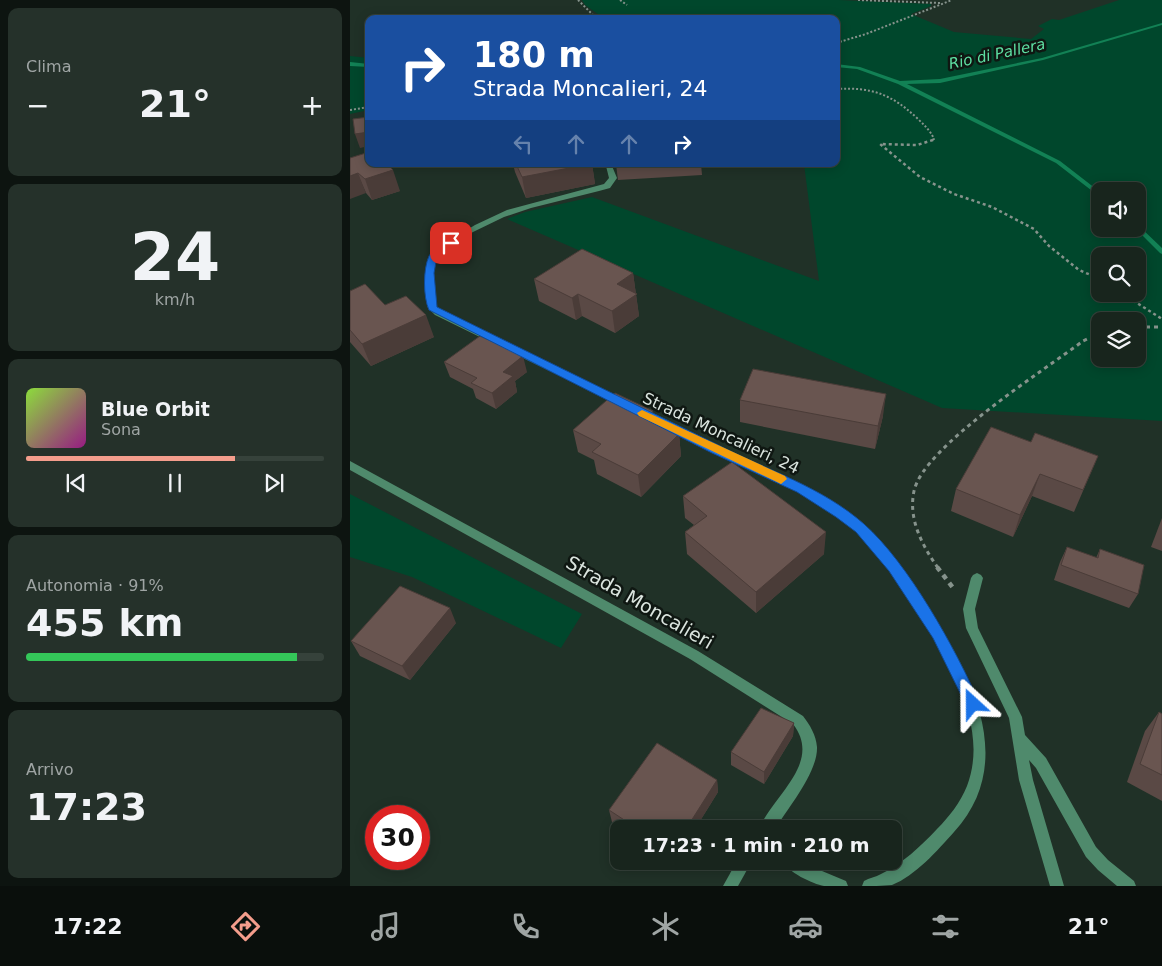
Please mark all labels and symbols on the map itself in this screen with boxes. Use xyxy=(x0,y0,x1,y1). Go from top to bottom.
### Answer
water label: Rio di Pallera xyxy=(947,35,1047,73)
pin xyxy=(430,222,472,264)
street label: Strada Moncalieri, 24 xyxy=(640,388,802,478)
street label: Strada Moncalieri xyxy=(563,551,717,653)
position arrow xyxy=(946,677,998,729)
speed limit sign: 30 xyxy=(365,805,430,870)

